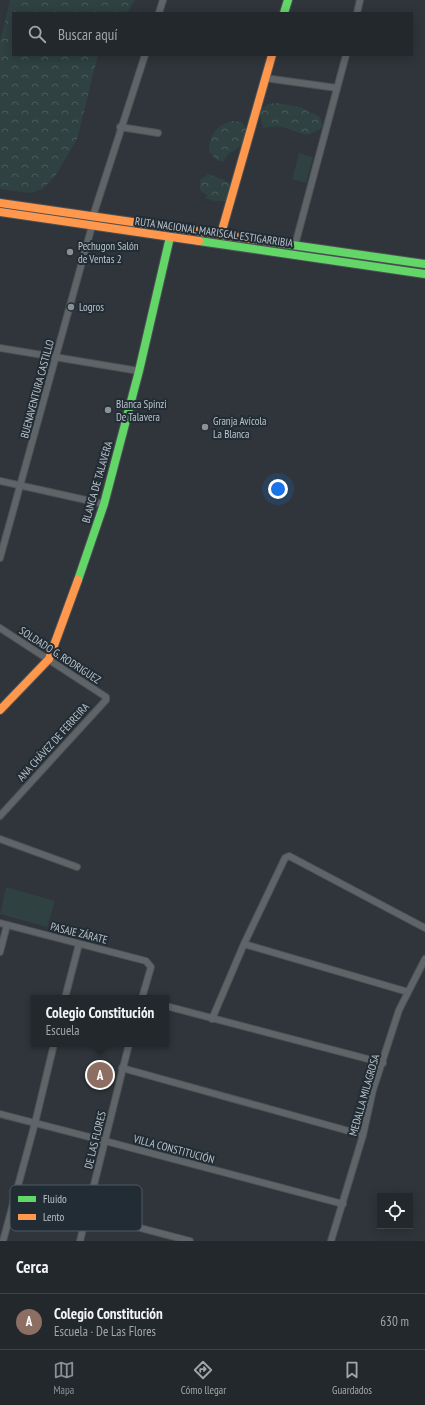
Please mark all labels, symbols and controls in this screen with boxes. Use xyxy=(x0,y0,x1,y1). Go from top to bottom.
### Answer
search box xyxy=(12,12,413,56)
icon: search xyxy=(26,23,48,45)
text: Buscar aquí xyxy=(58,25,118,44)
street label: RUTA NACIONAL MARISCAL ESTIGARRIBIA xyxy=(134,214,295,250)
place label: Pechugon Salón de Ventas 2 xyxy=(78,239,139,266)
marker: Pechugon Salón de Ventas 2 xyxy=(65,247,75,257)
place label: Logros xyxy=(79,300,104,314)
marker: Logros xyxy=(66,302,76,312)
street label: BUENAVENTURA CASTILLO xyxy=(17,338,57,440)
place label: Blanca Spinzi De Talavera xyxy=(116,397,167,424)
marker: Blanca Spinzi De Talavera xyxy=(103,405,113,415)
place label: Granja Avícola La Blanca xyxy=(213,414,266,441)
marker: Granja Avícola La Blanca xyxy=(200,422,210,432)
street label: BLANCA DE TALAVERA xyxy=(79,439,116,524)
your location xyxy=(268,479,288,499)
street label: SOLDADO G. RODRIGUEZ xyxy=(17,623,104,687)
street label: ANA CHÁVEZ DE FERREIRA xyxy=(14,699,92,784)
street label: PASAJE ZÁRATE xyxy=(49,919,109,947)
popup xyxy=(31,995,169,1047)
text: Colegio Constitución xyxy=(46,1003,154,1022)
text: Escuela xyxy=(46,1022,80,1039)
street label: MEDALLA MILAGROSA xyxy=(346,1052,383,1137)
pin: A xyxy=(87,1060,113,1090)
street label: DE LAS FLORES xyxy=(81,1109,109,1170)
street label: VILLA CONSTITUCIÓN xyxy=(131,1131,216,1167)
legend xyxy=(10,1185,142,1231)
text: Fluido xyxy=(43,1192,67,1206)
map controls xyxy=(377,1193,413,1229)
button: locate xyxy=(377,1193,413,1229)
text: Lento xyxy=(43,1210,64,1224)
text: Cerca xyxy=(16,1256,49,1278)
text: Colegio Constitución xyxy=(54,1304,163,1323)
text: A xyxy=(26,1313,32,1330)
text: 630 m xyxy=(380,1313,409,1330)
text: Escuela · De Las Flores xyxy=(54,1323,156,1340)
tab: Mapa xyxy=(53,1359,75,1397)
tab: Cómo llegar xyxy=(181,1359,226,1397)
tab: Guardados xyxy=(332,1359,372,1397)

